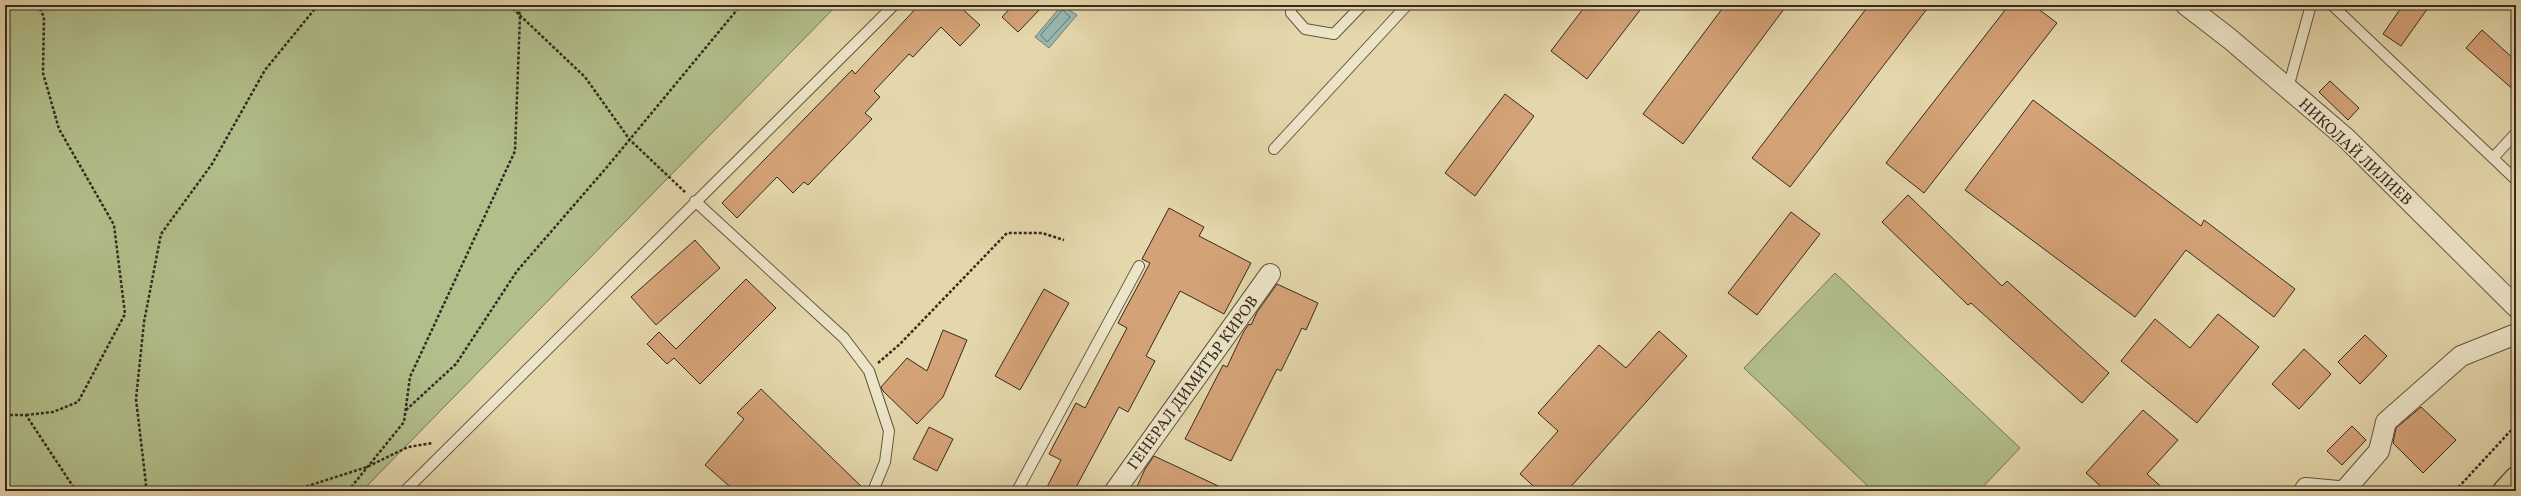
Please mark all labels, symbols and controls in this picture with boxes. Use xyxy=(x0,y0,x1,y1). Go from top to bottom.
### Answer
street label: НИКОЛАЙ ЛИЛИЕВ xyxy=(2293,94,2416,211)
street label: ГЕНЕРАЛ ДИМИТЪР КИРОВ xyxy=(1123,292,1264,475)

